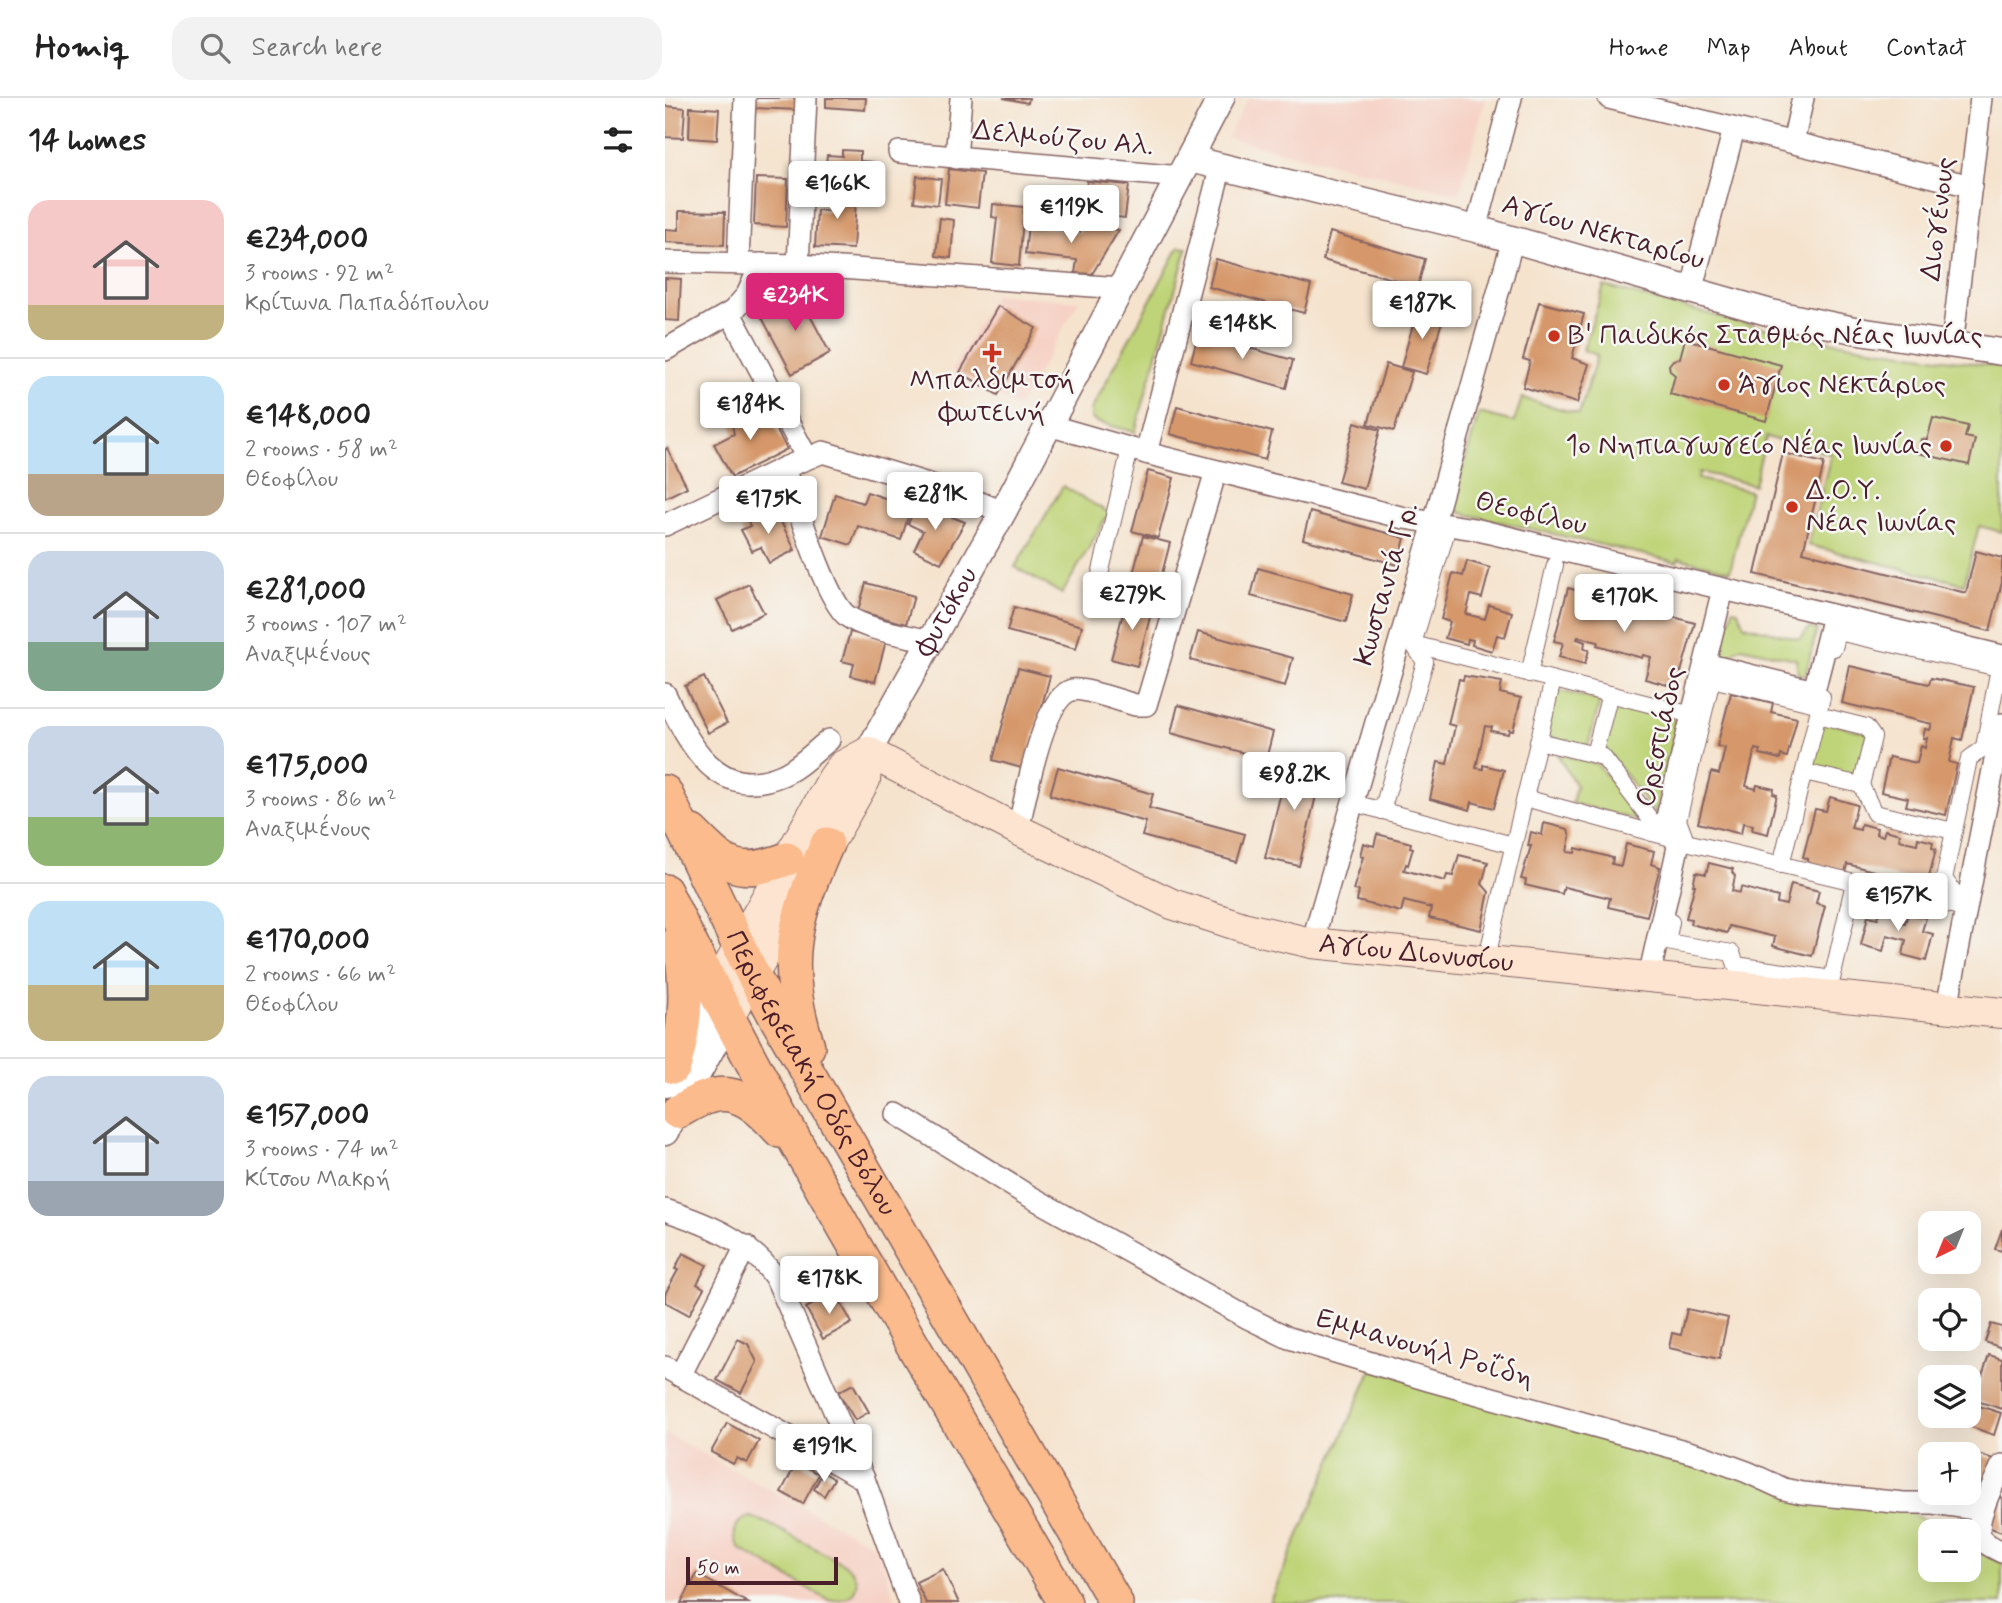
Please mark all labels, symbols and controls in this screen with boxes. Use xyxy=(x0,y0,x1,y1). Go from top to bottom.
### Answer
search box xyxy=(172,17,662,80)
text: Homiq xyxy=(35,26,130,70)
icon: search xyxy=(196,29,234,67)
text: Search here xyxy=(252,31,382,65)
text: Home xyxy=(1609,33,1669,64)
text: Map xyxy=(1707,33,1751,64)
text: About xyxy=(1789,33,1848,64)
text: Contact xyxy=(1886,33,1967,64)
street label: Δελμούζου Αλ. xyxy=(971,113,1155,165)
text: 14 homes xyxy=(28,121,146,160)
icon: filters xyxy=(599,121,637,159)
street label: Διογένους xyxy=(1913,155,1965,283)
pin: €166K xyxy=(788,162,886,221)
text: €166K xyxy=(804,169,870,199)
pin: €119K xyxy=(1022,186,1120,245)
street label: Αγίου Νεκταρίου xyxy=(1497,186,1709,280)
text: €119K xyxy=(1039,193,1103,223)
text: €234,000 xyxy=(245,220,368,259)
icon: home xyxy=(84,228,168,312)
text: 3 rooms · 92 m² xyxy=(245,259,394,289)
pin: €234K xyxy=(746,274,844,333)
text: €234K xyxy=(762,281,828,311)
pin: €187K xyxy=(1373,282,1471,341)
text: Κρίτωνα Παπαδόπουλου xyxy=(245,289,489,319)
text: €187K xyxy=(1388,289,1456,319)
pin: €148K xyxy=(1193,302,1291,361)
text: €148K xyxy=(1208,309,1276,339)
place label: Β' Παιδικός Σταθμός Νέας Ιωνίας xyxy=(1568,318,1983,355)
marker: Β' Παιδικός Σταθμός Νέας Ιωνίας xyxy=(1546,328,1562,344)
marker: Μπαλδιμτσή Φωτεινή xyxy=(984,345,1000,361)
place label: Μπαλδιμτσή Φωτεινή xyxy=(909,363,1075,432)
place label: Άγιος Νεκτάριος xyxy=(1738,367,1946,404)
marker: Άγιος Νεκτάριος xyxy=(1716,377,1732,393)
pin: €184K xyxy=(701,382,799,442)
text: €184K xyxy=(716,390,784,420)
text: €148,000 xyxy=(245,396,371,435)
icon: home xyxy=(84,404,168,488)
place label: 1ο Νηπιαγωγείο Νέας Ιωνίας xyxy=(1566,428,1932,465)
text: 2 rooms · 58 m² xyxy=(245,435,398,465)
marker: 1ο Νηπιαγωγείο Νέας Ιωνίας xyxy=(1938,438,1954,454)
text: Θεοφίλου xyxy=(245,465,338,495)
pin: €281K xyxy=(886,472,984,532)
place label: Δ.Ο.Υ. Νέας Ιωνίας xyxy=(1806,473,1956,542)
pin: €175K xyxy=(719,476,817,536)
text: €281K xyxy=(903,480,967,510)
street label: Θεοφίλου xyxy=(1472,483,1590,545)
text: €175K xyxy=(735,484,801,514)
street label: Κωσταντά Γρ. xyxy=(1346,498,1428,670)
marker: Δ.Ο.Υ. Νέας Ιωνίας xyxy=(1784,499,1800,515)
street label: Φυτόκου xyxy=(907,560,987,664)
text: €281,000 xyxy=(245,571,366,610)
pin: €279K xyxy=(1083,573,1181,632)
pin: €170K xyxy=(1575,574,1673,634)
icon: home xyxy=(84,579,168,663)
text: €279K xyxy=(1099,580,1165,610)
text: €170K xyxy=(1591,582,1658,612)
text: 3 rooms · 107 m² xyxy=(245,610,407,640)
text: Αναξιμένους xyxy=(245,640,371,670)
street label: Ορεστιάδος xyxy=(1628,663,1694,811)
text: €175,000 xyxy=(245,746,368,785)
pin: €98.2K xyxy=(1237,752,1351,812)
icon: home xyxy=(84,754,168,838)
text: €98.2K xyxy=(1258,760,1330,790)
text: 3 rooms · 86 m² xyxy=(245,785,396,815)
text: Αναξιμένους xyxy=(245,815,371,845)
pin: €157K xyxy=(1849,874,1947,933)
text: €157K xyxy=(1865,881,1931,911)
text: €170,000 xyxy=(245,921,370,960)
street label: Περιφερειακή Οδός Βόλου xyxy=(716,925,906,1223)
street label: Αγίου Διονυσίου xyxy=(1317,925,1515,982)
icon: home xyxy=(84,929,168,1013)
text: 2 rooms · 66 m² xyxy=(245,960,396,990)
text: Θεοφίλου xyxy=(245,990,338,1020)
text: €157,000 xyxy=(245,1096,369,1135)
icon: home xyxy=(84,1104,168,1188)
text: 3 rooms · 74 m² xyxy=(245,1135,399,1165)
text: Κίτσου Μακρή xyxy=(245,1165,390,1195)
north arrow xyxy=(1918,1211,1981,1274)
map controls xyxy=(1918,1211,1981,1582)
pin: €178K xyxy=(780,1256,878,1316)
text: €178K xyxy=(796,1264,862,1294)
button: locate xyxy=(1918,1288,1981,1351)
street label: Εμμανουήλ Ροΐδη xyxy=(1312,1300,1538,1398)
button: layers xyxy=(1918,1365,1981,1428)
pin: €191K xyxy=(775,1424,873,1484)
text: €191K xyxy=(792,1432,856,1462)
button: + xyxy=(1918,1442,1981,1505)
button: − xyxy=(1918,1519,1981,1582)
scale bar xyxy=(686,1554,838,1586)
text: 50 m xyxy=(697,1556,740,1581)

